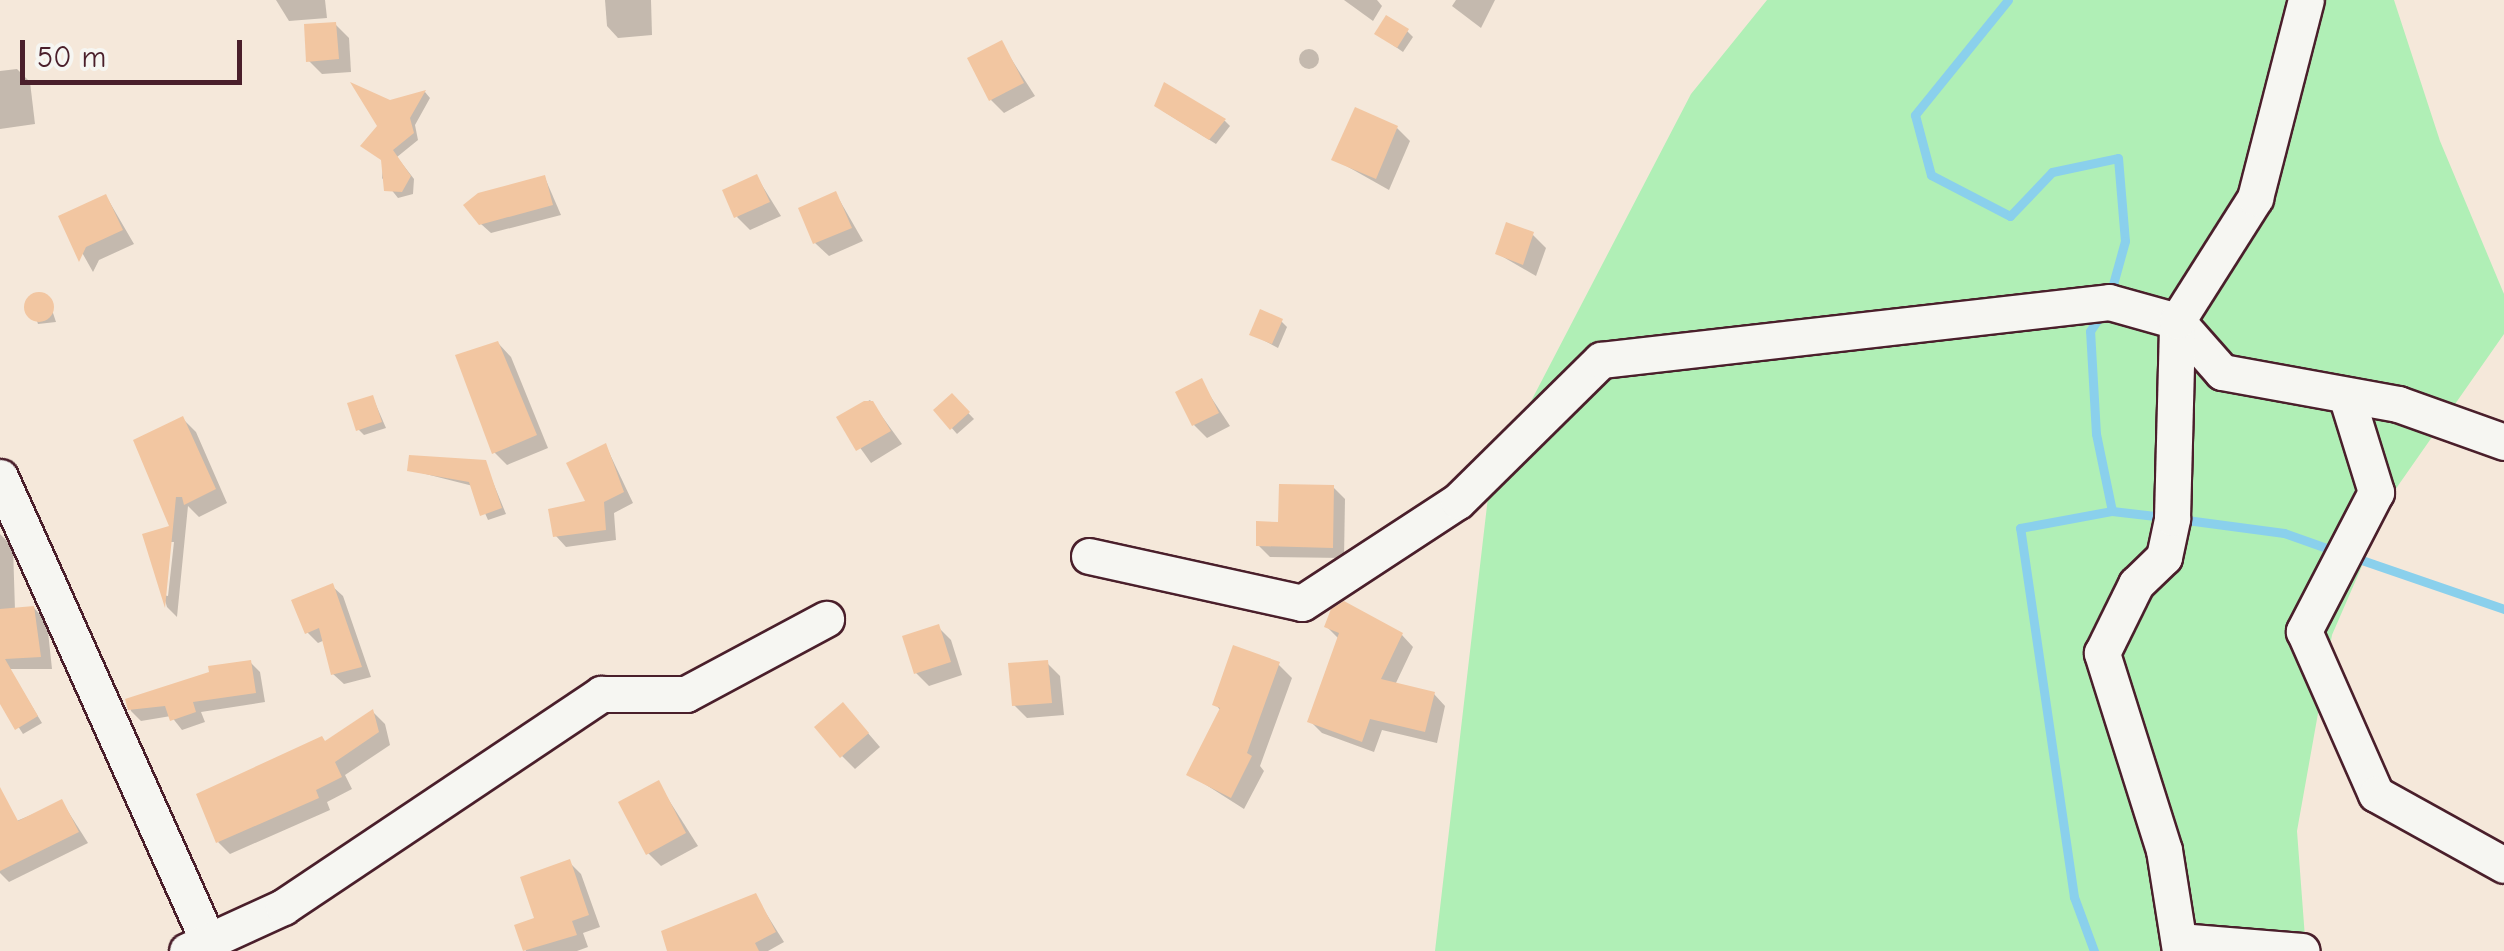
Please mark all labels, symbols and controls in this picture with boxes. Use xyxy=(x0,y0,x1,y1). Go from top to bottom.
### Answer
scale bar xyxy=(25,20,248,82)
text: 50 m xyxy=(37,40,106,75)

